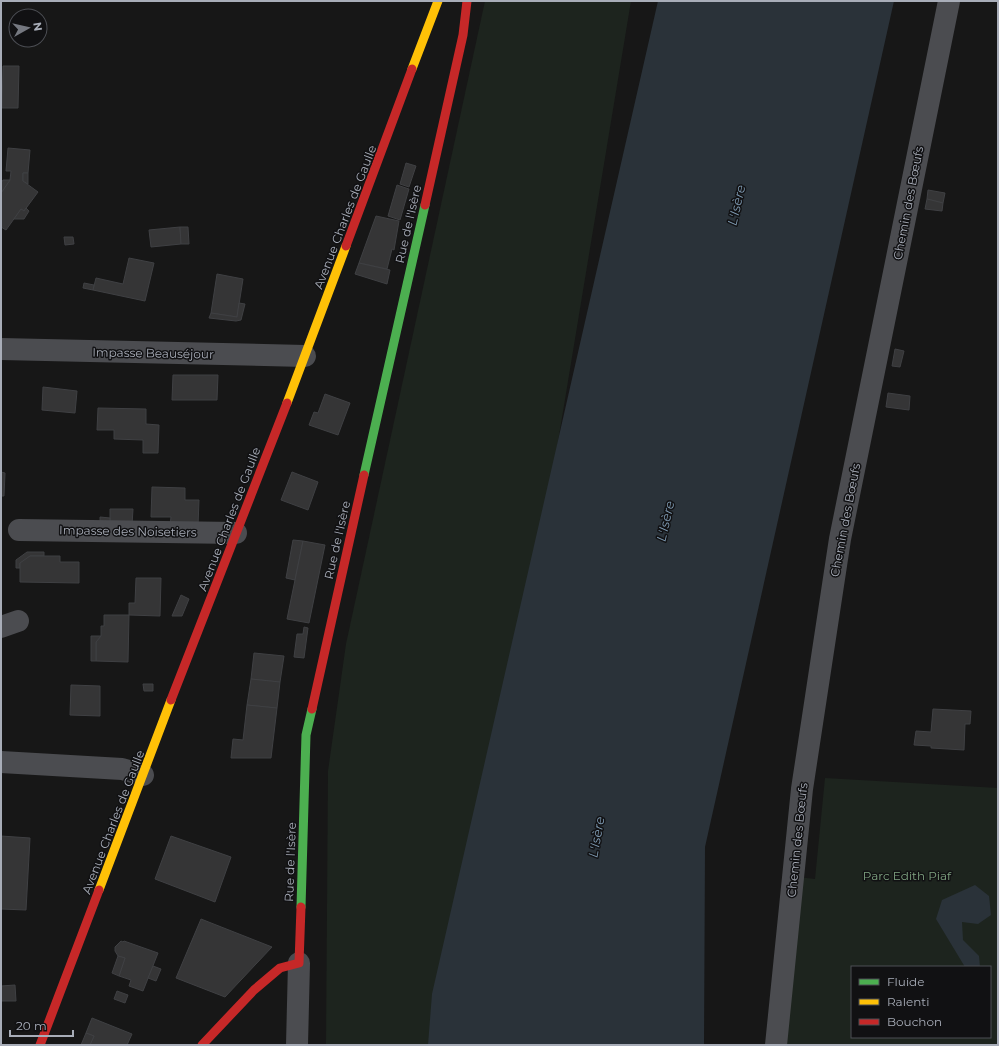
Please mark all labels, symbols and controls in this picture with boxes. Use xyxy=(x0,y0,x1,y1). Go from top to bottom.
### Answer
north arrow xyxy=(8,8,48,48)
text: N xyxy=(30,21,45,32)
street label: Avenue Charles de Gaulle xyxy=(311,143,379,291)
street label: Chemin des Bœufs xyxy=(890,145,926,261)
street label: Rue de l'Isère xyxy=(392,183,424,265)
water label: L'Isère xyxy=(724,183,748,227)
street label: Impasse Beauséjour xyxy=(92,344,214,362)
street label: Avenue Charles de Gaulle xyxy=(195,445,263,593)
street label: Chemin des Bœufs xyxy=(827,462,863,578)
street label: Rue de l'Isère xyxy=(321,499,353,581)
water label: L'Isère xyxy=(653,499,677,543)
street label: Impasse des Noisetiers xyxy=(59,522,197,540)
street label: Avenue Charles de Gaulle xyxy=(79,748,147,896)
street label: Chemin des Bœufs xyxy=(784,782,811,898)
water label: L'Isère xyxy=(585,815,607,859)
street label: Rue de l'Isère xyxy=(281,822,299,902)
park label: Parc Edith Piaf xyxy=(863,868,952,883)
legend xyxy=(851,966,991,1038)
text: Fluide xyxy=(887,974,925,989)
text: Ralenti xyxy=(887,994,929,1009)
scale bar xyxy=(10,1012,73,1038)
text: Bouchon xyxy=(887,1014,942,1029)
text: 20 m xyxy=(16,1018,47,1033)

